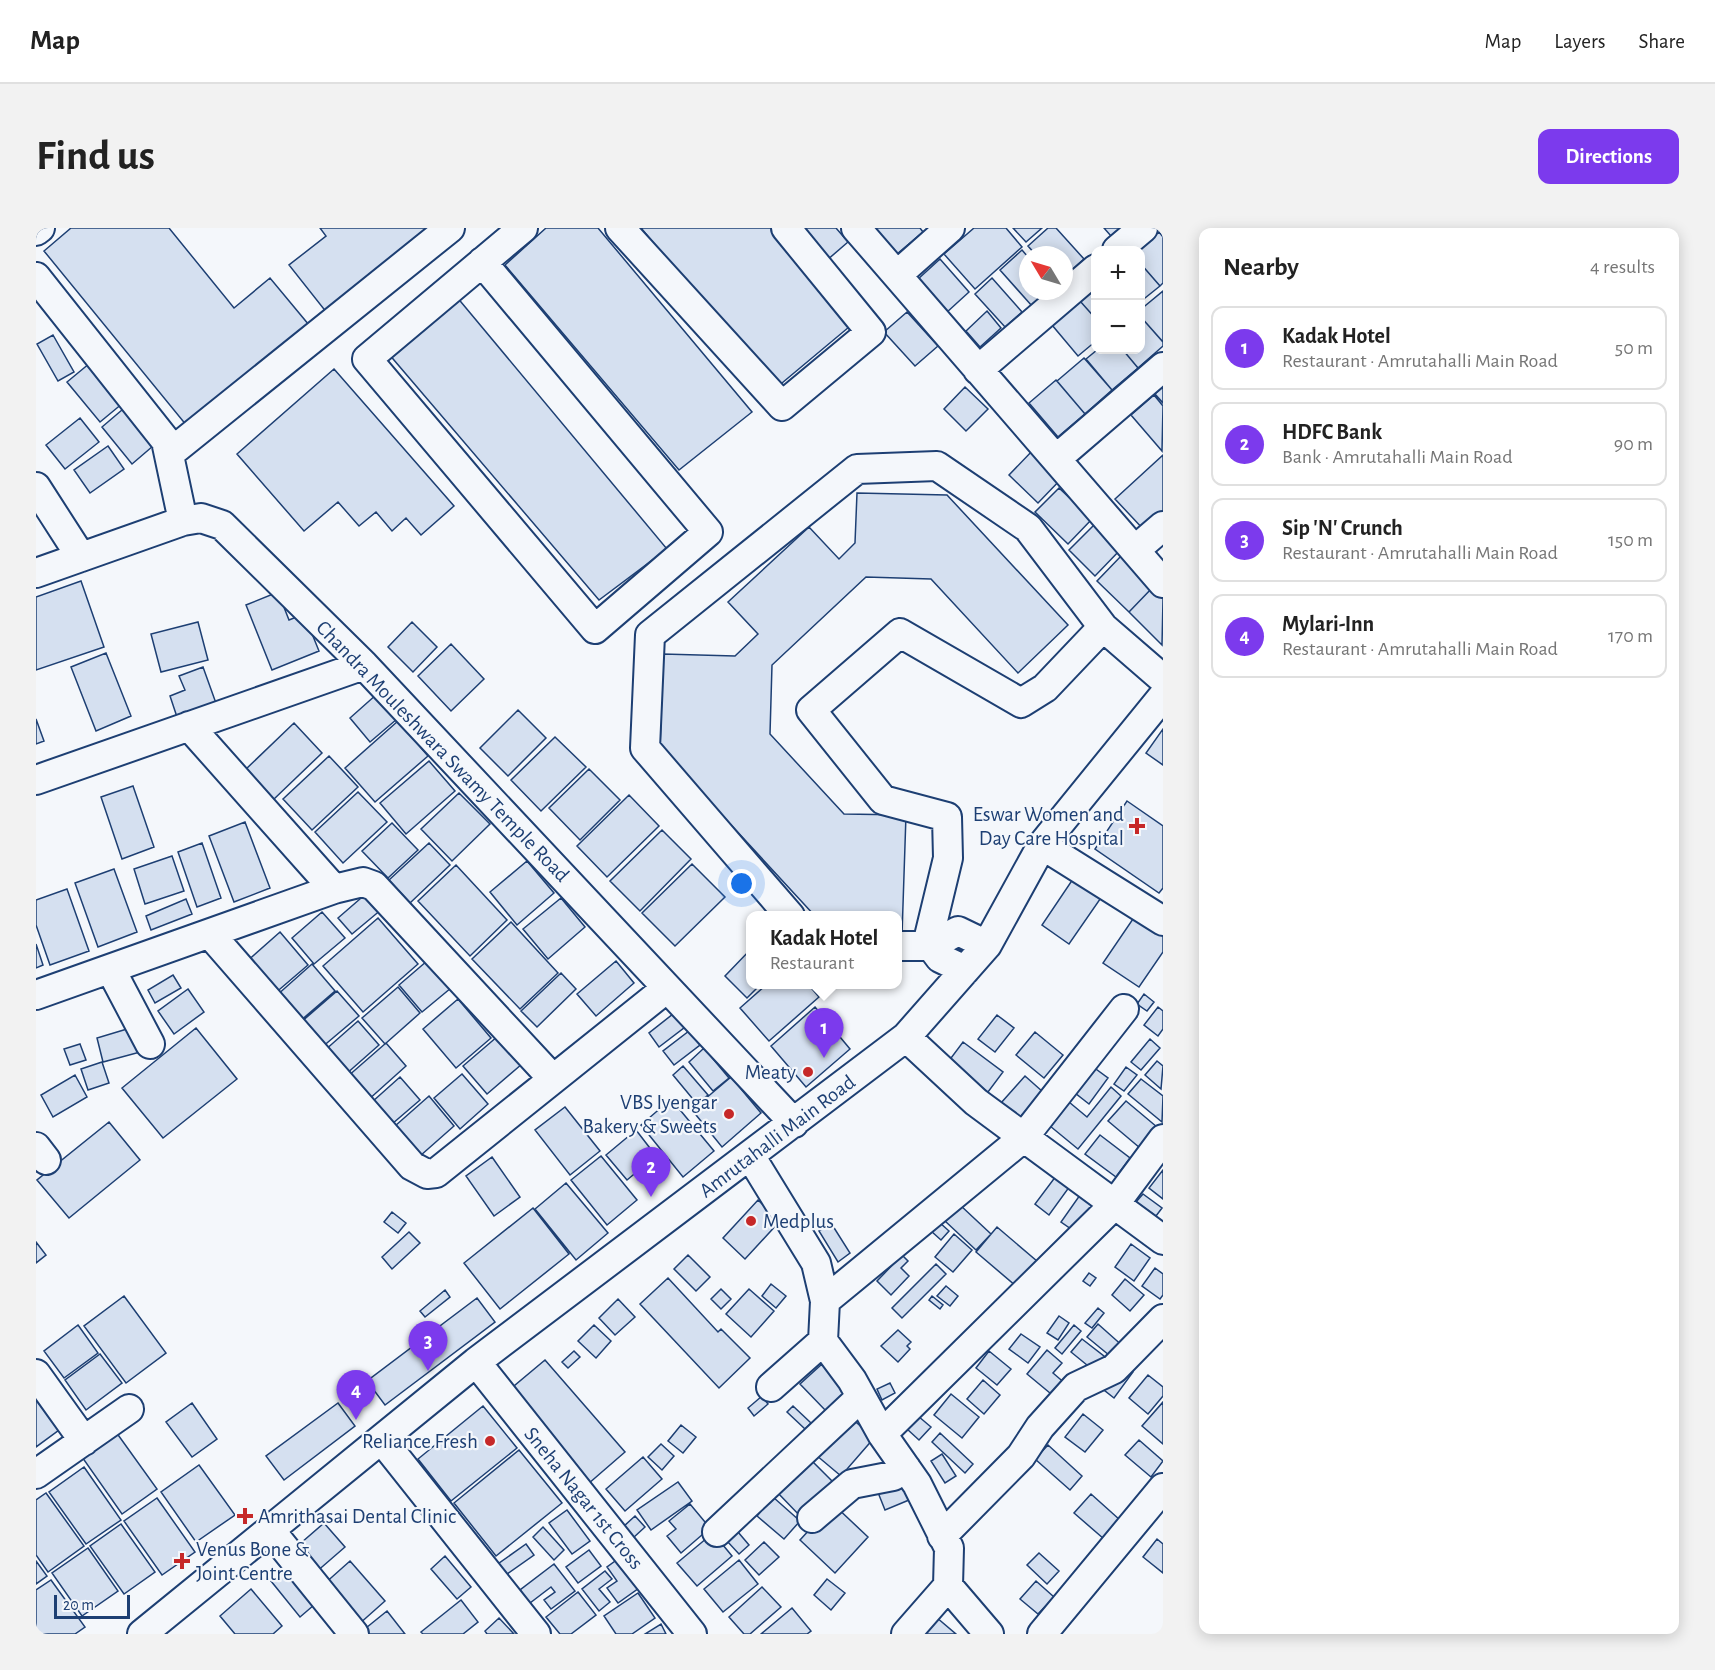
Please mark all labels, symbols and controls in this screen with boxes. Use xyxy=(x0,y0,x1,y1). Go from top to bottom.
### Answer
text: Map xyxy=(30,27,80,55)
text: Map xyxy=(1485,31,1521,52)
text: Layers xyxy=(1554,31,1605,52)
text: Share xyxy=(1638,31,1685,52)
button: Directions xyxy=(1538,129,1679,184)
text: Find us xyxy=(36,135,155,177)
north arrow xyxy=(1019,246,1073,300)
map controls xyxy=(1091,246,1145,354)
button: + xyxy=(1091,246,1145,300)
text: Nearby xyxy=(1223,254,1299,280)
text: 4 results xyxy=(1590,257,1655,277)
button: − xyxy=(1091,300,1145,354)
text: Kadak Hotel xyxy=(1282,325,1391,347)
text: 1 xyxy=(1241,338,1248,358)
text: 50 m xyxy=(1615,338,1653,358)
text: Restaurant · Amrutahalli Main Road xyxy=(1282,351,1558,371)
text: HDFC Bank xyxy=(1282,421,1382,443)
text: 2 xyxy=(1240,434,1249,454)
text: 90 m xyxy=(1614,434,1653,454)
text: Bank · Amrutahalli Main Road xyxy=(1282,447,1513,467)
text: Sip 'N' Crunch xyxy=(1282,517,1403,539)
text: 3 xyxy=(1240,530,1249,550)
text: 150 m xyxy=(1608,530,1653,550)
text: Restaurant · Amrutahalli Main Road xyxy=(1282,543,1558,563)
text: Mylari-Inn xyxy=(1282,613,1374,635)
street label: Chandra Mouleshwara Swamy Temple Road xyxy=(312,617,573,886)
text: 4 xyxy=(1239,626,1250,646)
text: 170 m xyxy=(1608,626,1653,646)
text: Restaurant · Amrutahalli Main Road xyxy=(1282,639,1558,659)
place label: Eswar Women and Day Care Hospital xyxy=(973,804,1124,849)
marker: Eswar Women and Day Care Hospital xyxy=(1128,817,1146,835)
your location xyxy=(727,869,756,898)
popup xyxy=(746,911,902,989)
text: Kadak Hotel xyxy=(770,927,878,949)
text: Restaurant xyxy=(770,953,854,973)
pin: 1 xyxy=(804,1008,844,1058)
place label: Meaty xyxy=(745,1062,796,1083)
marker: Meaty xyxy=(801,1065,815,1079)
street label: Amrutahalli Main Road xyxy=(695,1071,859,1202)
place label: VBS Iyengar Bakery & Sweets xyxy=(582,1092,717,1137)
marker: VBS Iyengar Bakery & Sweets xyxy=(722,1107,736,1121)
pin: 2 xyxy=(632,1148,670,1197)
place label: Medplus xyxy=(763,1211,834,1232)
marker: Medplus xyxy=(744,1214,758,1228)
pin: 3 xyxy=(408,1322,448,1371)
pin: 4 xyxy=(336,1370,376,1420)
street label: Sneha Nagar 1st Cross xyxy=(520,1423,647,1573)
place label: Reliance Fresh xyxy=(362,1431,478,1452)
marker: Reliance Fresh xyxy=(483,1434,497,1448)
place label: Amrithasai Dental Clinic xyxy=(258,1506,456,1527)
marker: Amrithasai Dental Clinic xyxy=(236,1507,254,1525)
place label: Venus Bone & Joint Centre xyxy=(196,1539,310,1584)
marker: Venus Bone & Joint Centre xyxy=(173,1552,191,1570)
scale bar xyxy=(54,1592,130,1620)
text: 20 m xyxy=(63,1597,94,1613)

